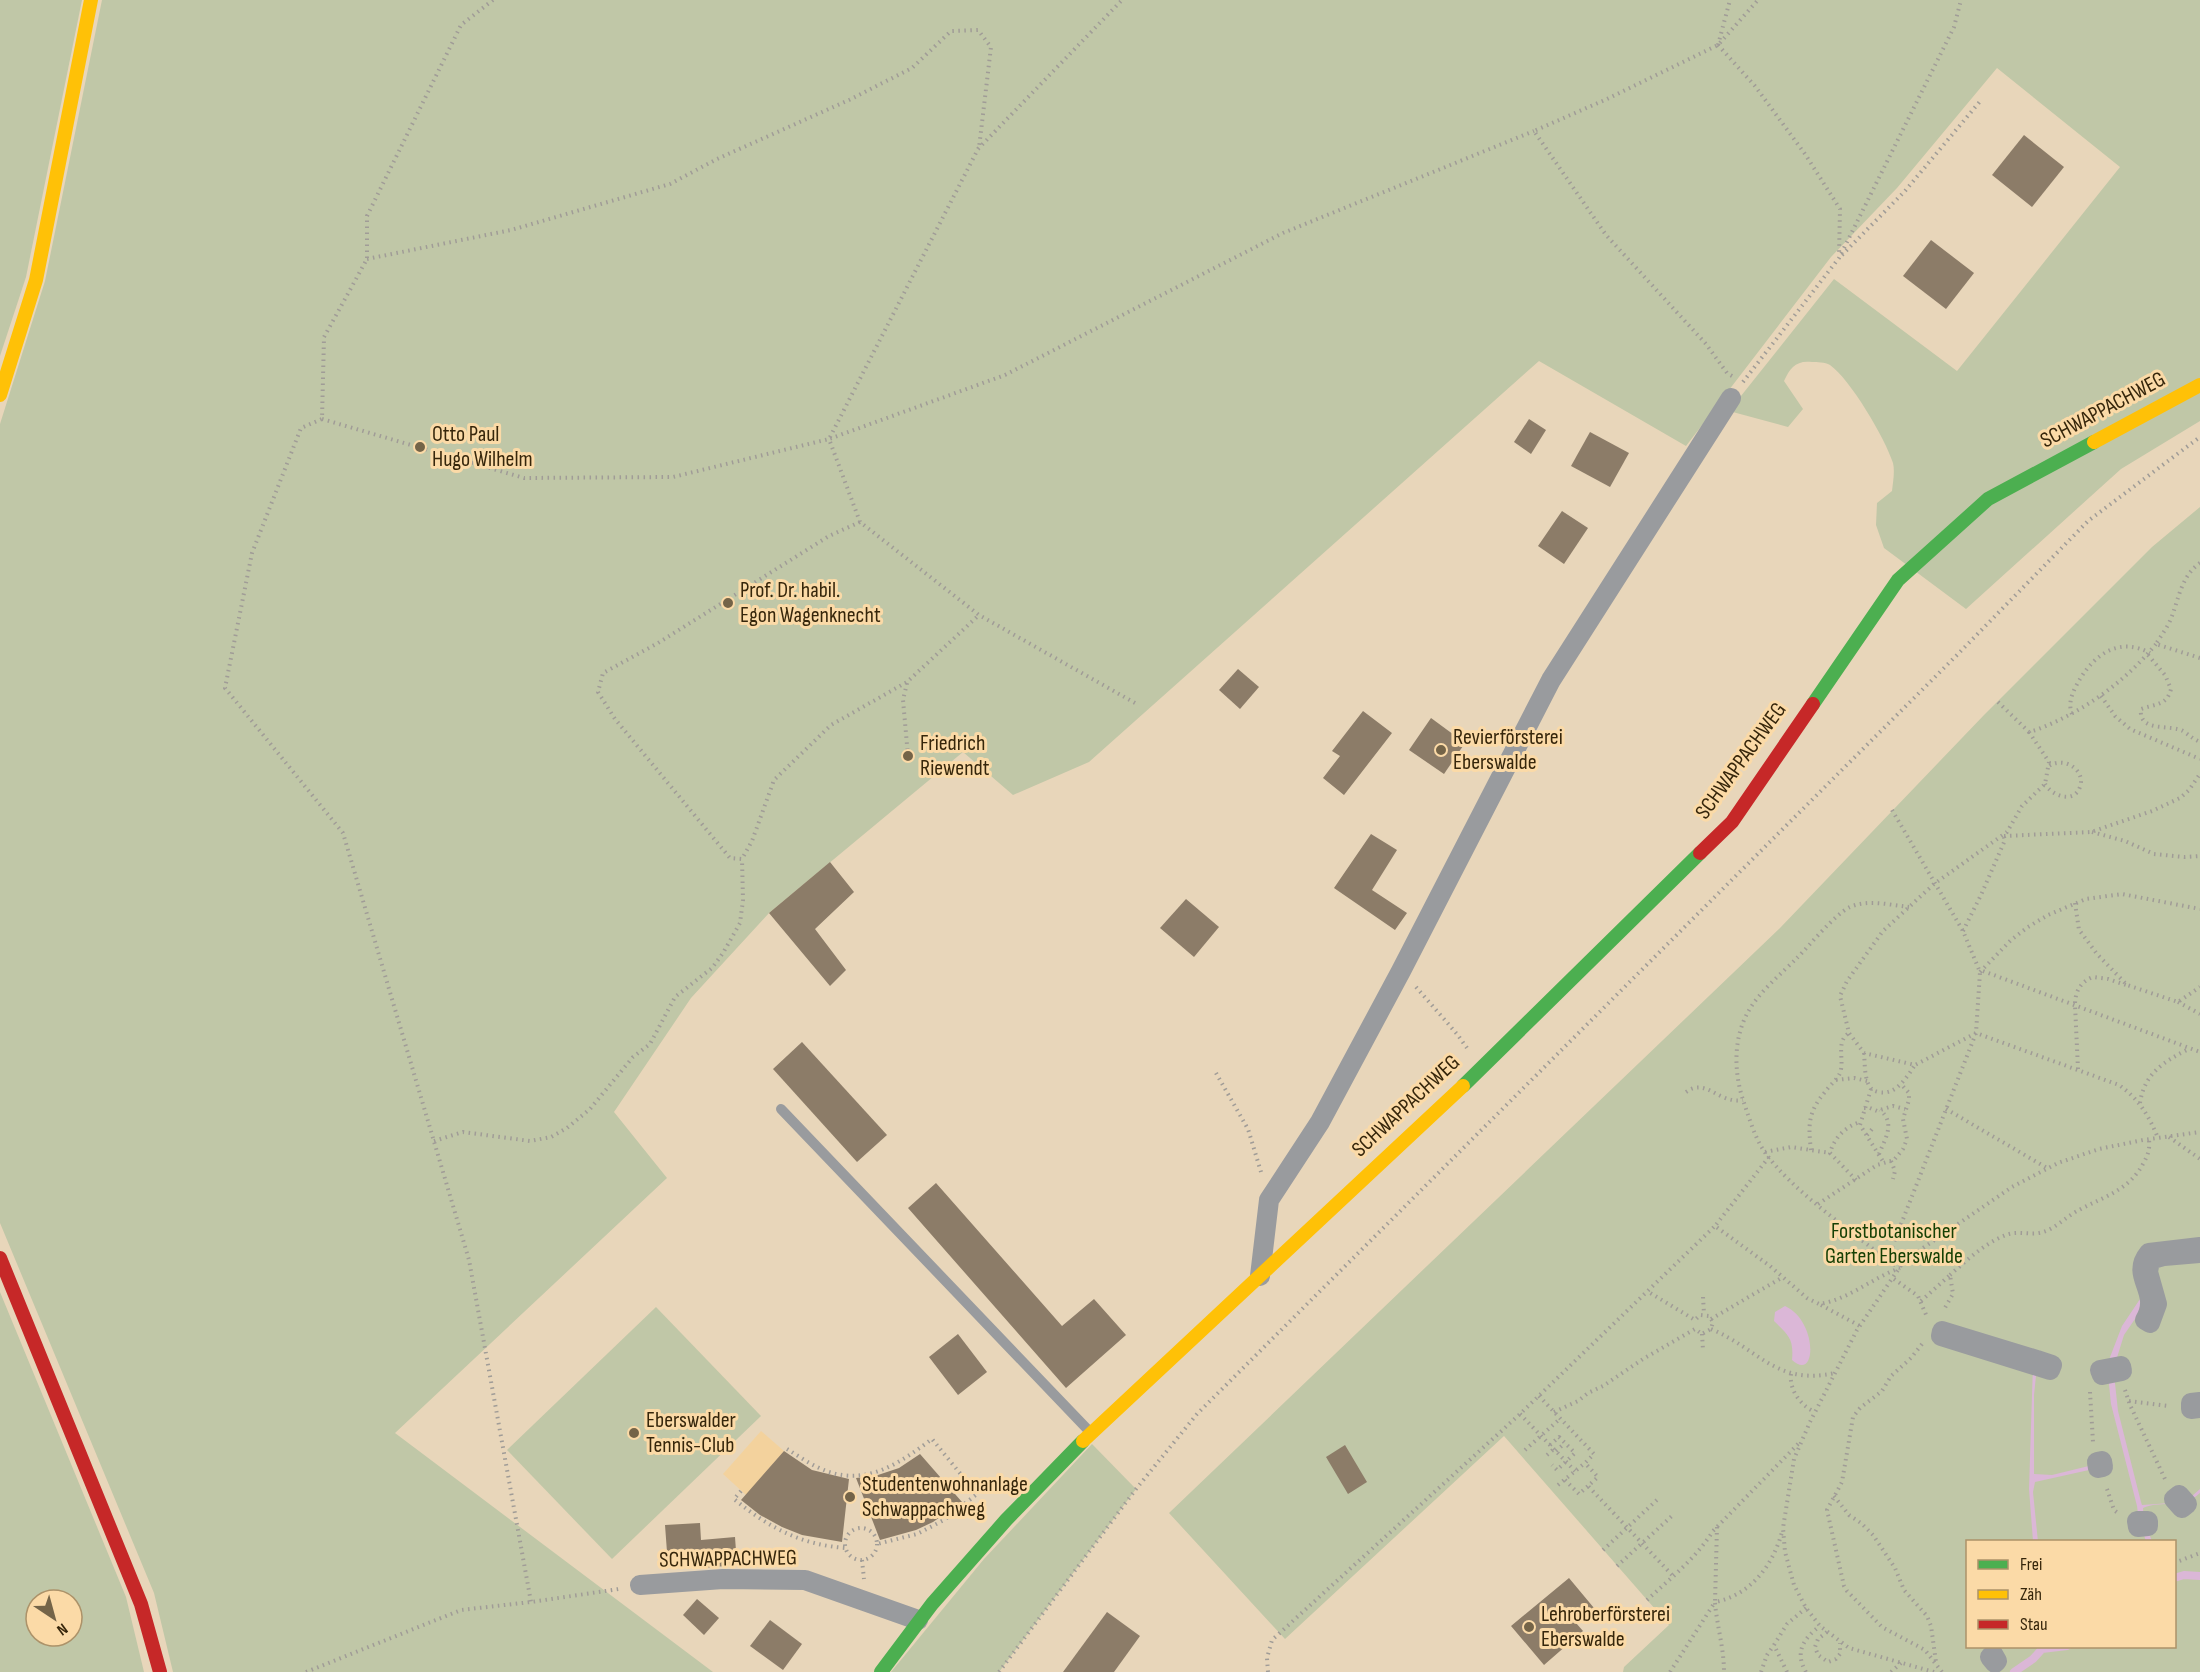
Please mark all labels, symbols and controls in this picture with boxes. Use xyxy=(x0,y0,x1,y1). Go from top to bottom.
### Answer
street label: SCHWAPPACHWEG xyxy=(2036,366,2170,454)
place label: Otto Paul Hugo Wilhelm xyxy=(432,421,533,473)
marker: Otto Paul Hugo Wilhelm xyxy=(413,440,427,454)
place label: Prof. Dr. habil. Egon Wagenknecht xyxy=(740,577,881,629)
marker: Prof. Dr. habil. Egon Wagenknecht xyxy=(721,596,735,610)
street label: SCHWAPPACHWEG xyxy=(1690,697,1792,825)
place label: Revierförsterei Eberswalde xyxy=(1453,724,1563,776)
place label: Friedrich Riewendt xyxy=(920,730,990,782)
marker: Revierförsterei Eberswalde xyxy=(1434,743,1448,757)
marker: Friedrich Riewendt xyxy=(901,749,915,763)
street label: SCHWAPPACHWEG xyxy=(1346,1049,1466,1163)
park label: Forstbotanischer Garten Eberswalde xyxy=(1825,1218,1963,1270)
place label: Eberswalder Tennis-Club xyxy=(646,1407,736,1459)
marker: Eberswalder Tennis-Club xyxy=(627,1426,641,1440)
place label: Studentenwohnanlage Schwappachweg xyxy=(862,1471,1028,1523)
marker: Studentenwohnanlage Schwappachweg xyxy=(843,1490,857,1504)
legend xyxy=(1966,1540,2176,1648)
street label: SCHWAPPACHWEG xyxy=(659,1544,797,1574)
text: Frei xyxy=(2020,1554,2042,1575)
text: Zäh xyxy=(2020,1584,2042,1605)
north arrow xyxy=(24,1588,84,1648)
place label: Lehroberförsterei Eberswalde xyxy=(1541,1601,1670,1653)
text: Stau xyxy=(2020,1614,2048,1635)
text: N xyxy=(53,1619,71,1639)
marker: Lehroberförsterei Eberswalde xyxy=(1522,1620,1536,1634)

